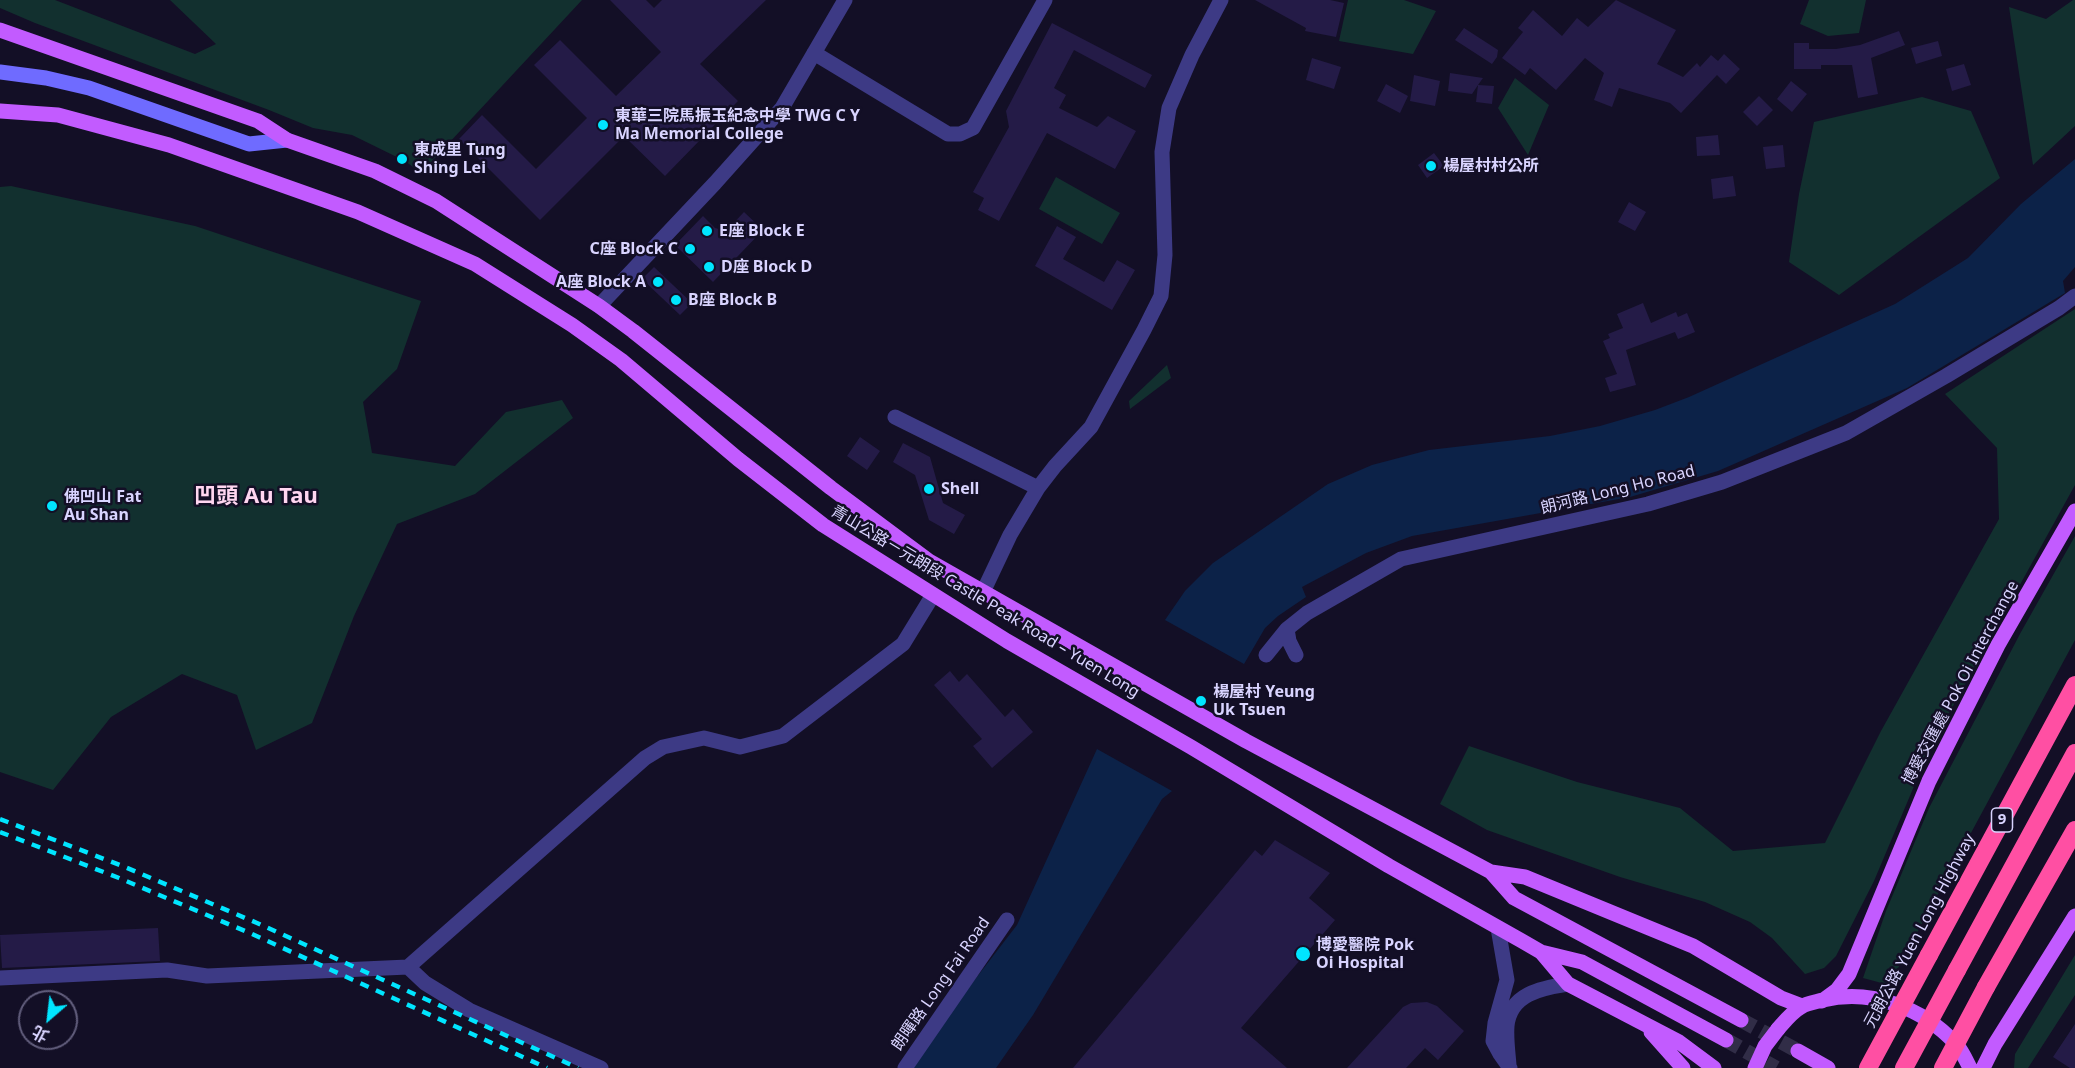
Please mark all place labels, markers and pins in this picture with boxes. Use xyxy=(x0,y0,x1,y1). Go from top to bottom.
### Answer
place label: 東華三院馬振玉紀念中學 TWG C Y Ma Memorial College xyxy=(615,106,860,144)
marker: 東華三院馬振玉紀念中學 TWG C Y Ma Memorial College xyxy=(596,118,610,132)
place label: 東成里 Tung Shing Lei xyxy=(414,140,506,178)
marker: 東成里 Tung Shing Lei xyxy=(395,152,409,166)
place label: 楊屋村村公所 xyxy=(1443,156,1539,176)
marker: 楊屋村村公所 xyxy=(1424,159,1438,173)
place label: E座 Block E xyxy=(719,221,805,241)
marker: E座 Block E xyxy=(700,224,714,238)
place label: C座 Block C xyxy=(590,239,678,259)
marker: C座 Block C xyxy=(683,242,697,256)
place label: D座 Block D xyxy=(721,257,812,277)
marker: D座 Block D xyxy=(702,260,716,274)
place label: A座 Block A xyxy=(556,272,646,292)
marker: A座 Block A xyxy=(651,275,665,289)
place label: B座 Block B xyxy=(688,290,777,310)
marker: B座 Block B xyxy=(669,293,683,307)
place label: Shell xyxy=(941,479,979,499)
marker: Shell xyxy=(922,482,936,496)
place label: 佛凹山 Fat Au Shan xyxy=(64,487,141,525)
marker: 佛凹山 Fat Au Shan xyxy=(45,499,59,513)
place label: 楊屋村 Yeung Uk Tsuen xyxy=(1213,682,1315,720)
marker: 楊屋村 Yeung Uk Tsuen xyxy=(1194,694,1208,708)
place label: 博愛醫院 Pok Oi Hospital xyxy=(1316,935,1414,973)
marker: 博愛醫院 Pok Oi Hospital xyxy=(1294,945,1312,963)

